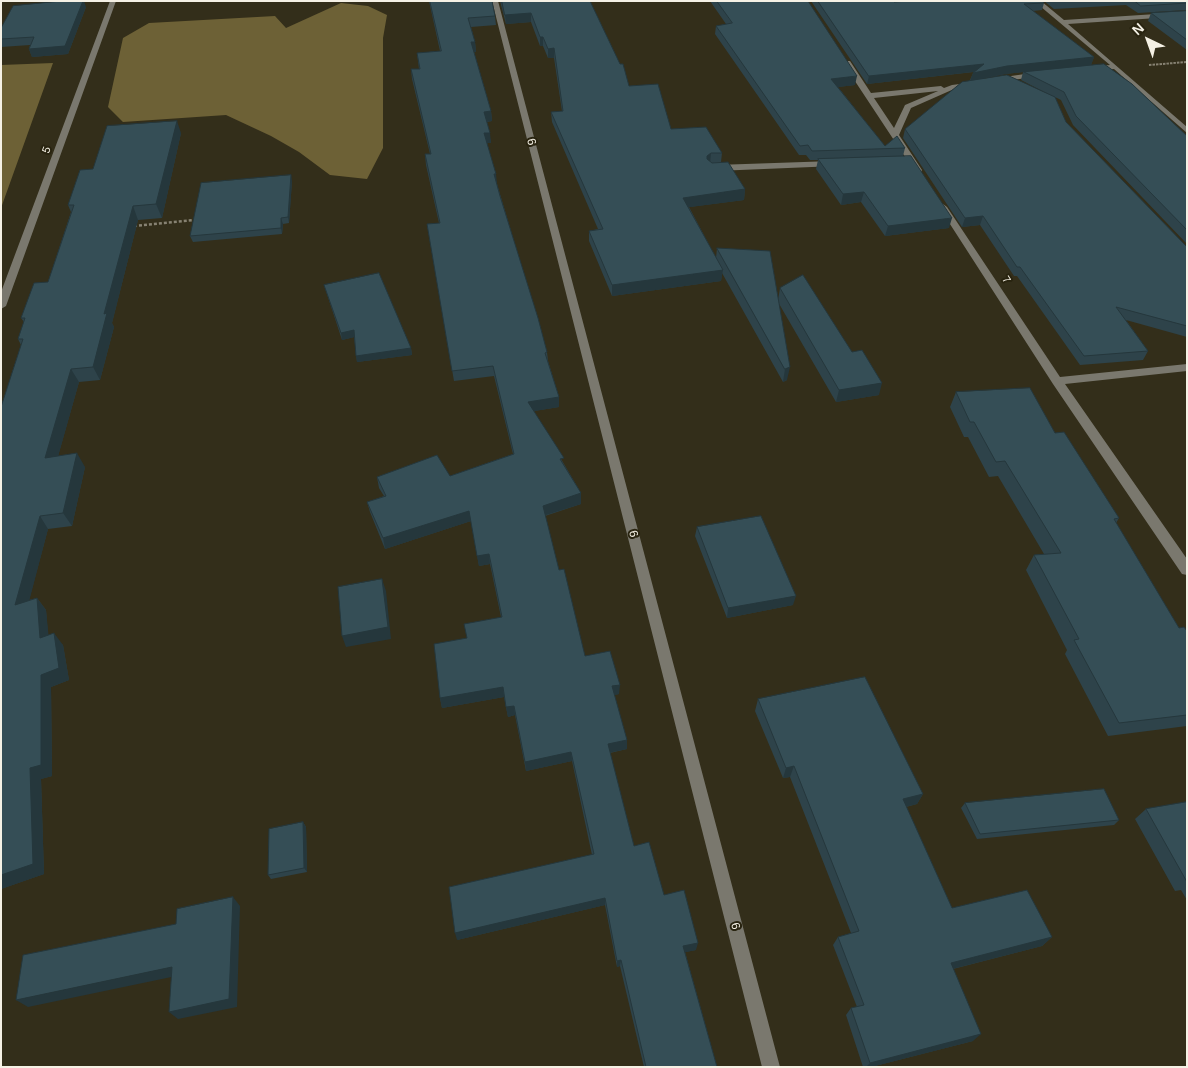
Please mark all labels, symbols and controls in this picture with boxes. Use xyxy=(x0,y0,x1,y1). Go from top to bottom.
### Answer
north arrow xyxy=(1123,15,1173,65)
text: N xyxy=(1129,20,1147,38)
street label: 6 xyxy=(523,137,539,147)
street label: 5 xyxy=(40,145,54,155)
street label: 7 xyxy=(999,274,1013,286)
street label: 6 xyxy=(625,529,641,539)
street label: 6 xyxy=(727,921,743,931)

